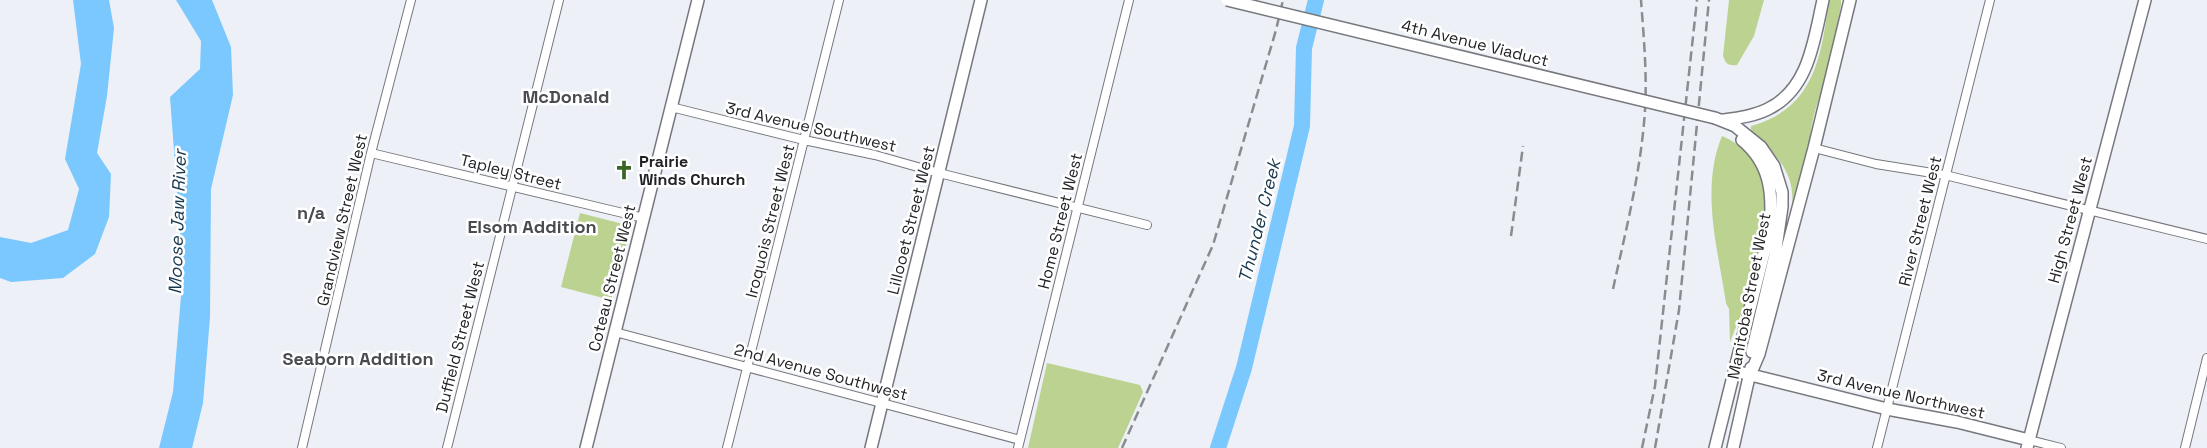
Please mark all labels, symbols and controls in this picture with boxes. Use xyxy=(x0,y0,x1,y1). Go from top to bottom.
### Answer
street label: 4th Avenue Viaduct xyxy=(1399,15,1551,71)
district label: McDonald xyxy=(522,85,610,108)
street label: 3rd Avenue Southwest xyxy=(724,97,898,157)
street label: Grandview Street West xyxy=(312,132,372,308)
street label: Iroquois Street West xyxy=(741,142,799,300)
street label: Lillooet Street West xyxy=(882,143,940,297)
water label: Moose Jaw River xyxy=(163,147,191,295)
street label: Tapley Street xyxy=(458,149,564,195)
place label: Prairie Winds Church xyxy=(639,151,745,190)
street label: Home Street West xyxy=(1033,151,1087,291)
street label: River Street West xyxy=(1894,154,1946,288)
street label: High Street West xyxy=(2043,154,2097,286)
water label: Thunder Creek xyxy=(1233,155,1286,285)
church icon: Prairie Winds Church xyxy=(613,159,635,181)
district label: n/a xyxy=(297,201,326,224)
street label: Coteau Street West xyxy=(584,202,640,354)
street label: Manitoba Street West xyxy=(1723,211,1775,381)
district label: Elsom Addition xyxy=(467,215,597,238)
street label: Duffield Street West xyxy=(431,259,489,415)
street label: 2nd Avenue Southwest xyxy=(732,339,910,405)
district label: Seaborn Addition xyxy=(282,347,434,370)
street label: 3rd Avenue Northwest xyxy=(1815,364,1987,424)

